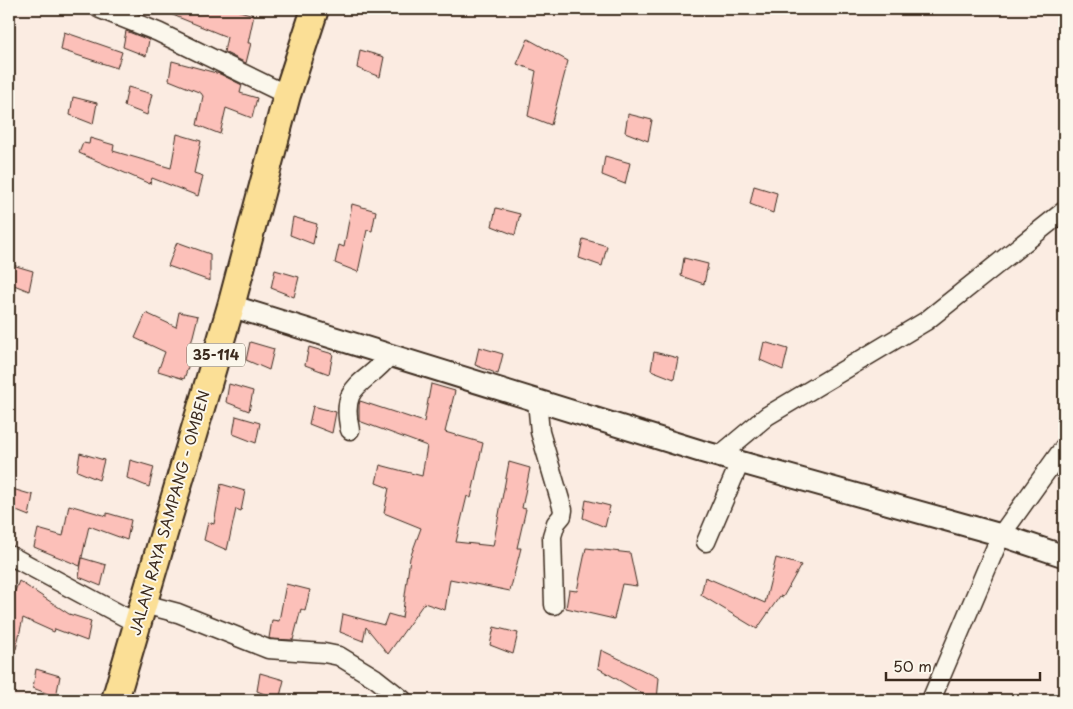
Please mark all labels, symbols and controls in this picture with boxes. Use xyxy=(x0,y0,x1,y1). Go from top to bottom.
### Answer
road number: 35-114 xyxy=(187,344,245,366)
street label: JALAN RAYA SAMPANG - OMBEN xyxy=(122,387,215,638)
scale bar xyxy=(886,649,1039,681)
text: 50 m xyxy=(893,654,932,677)

